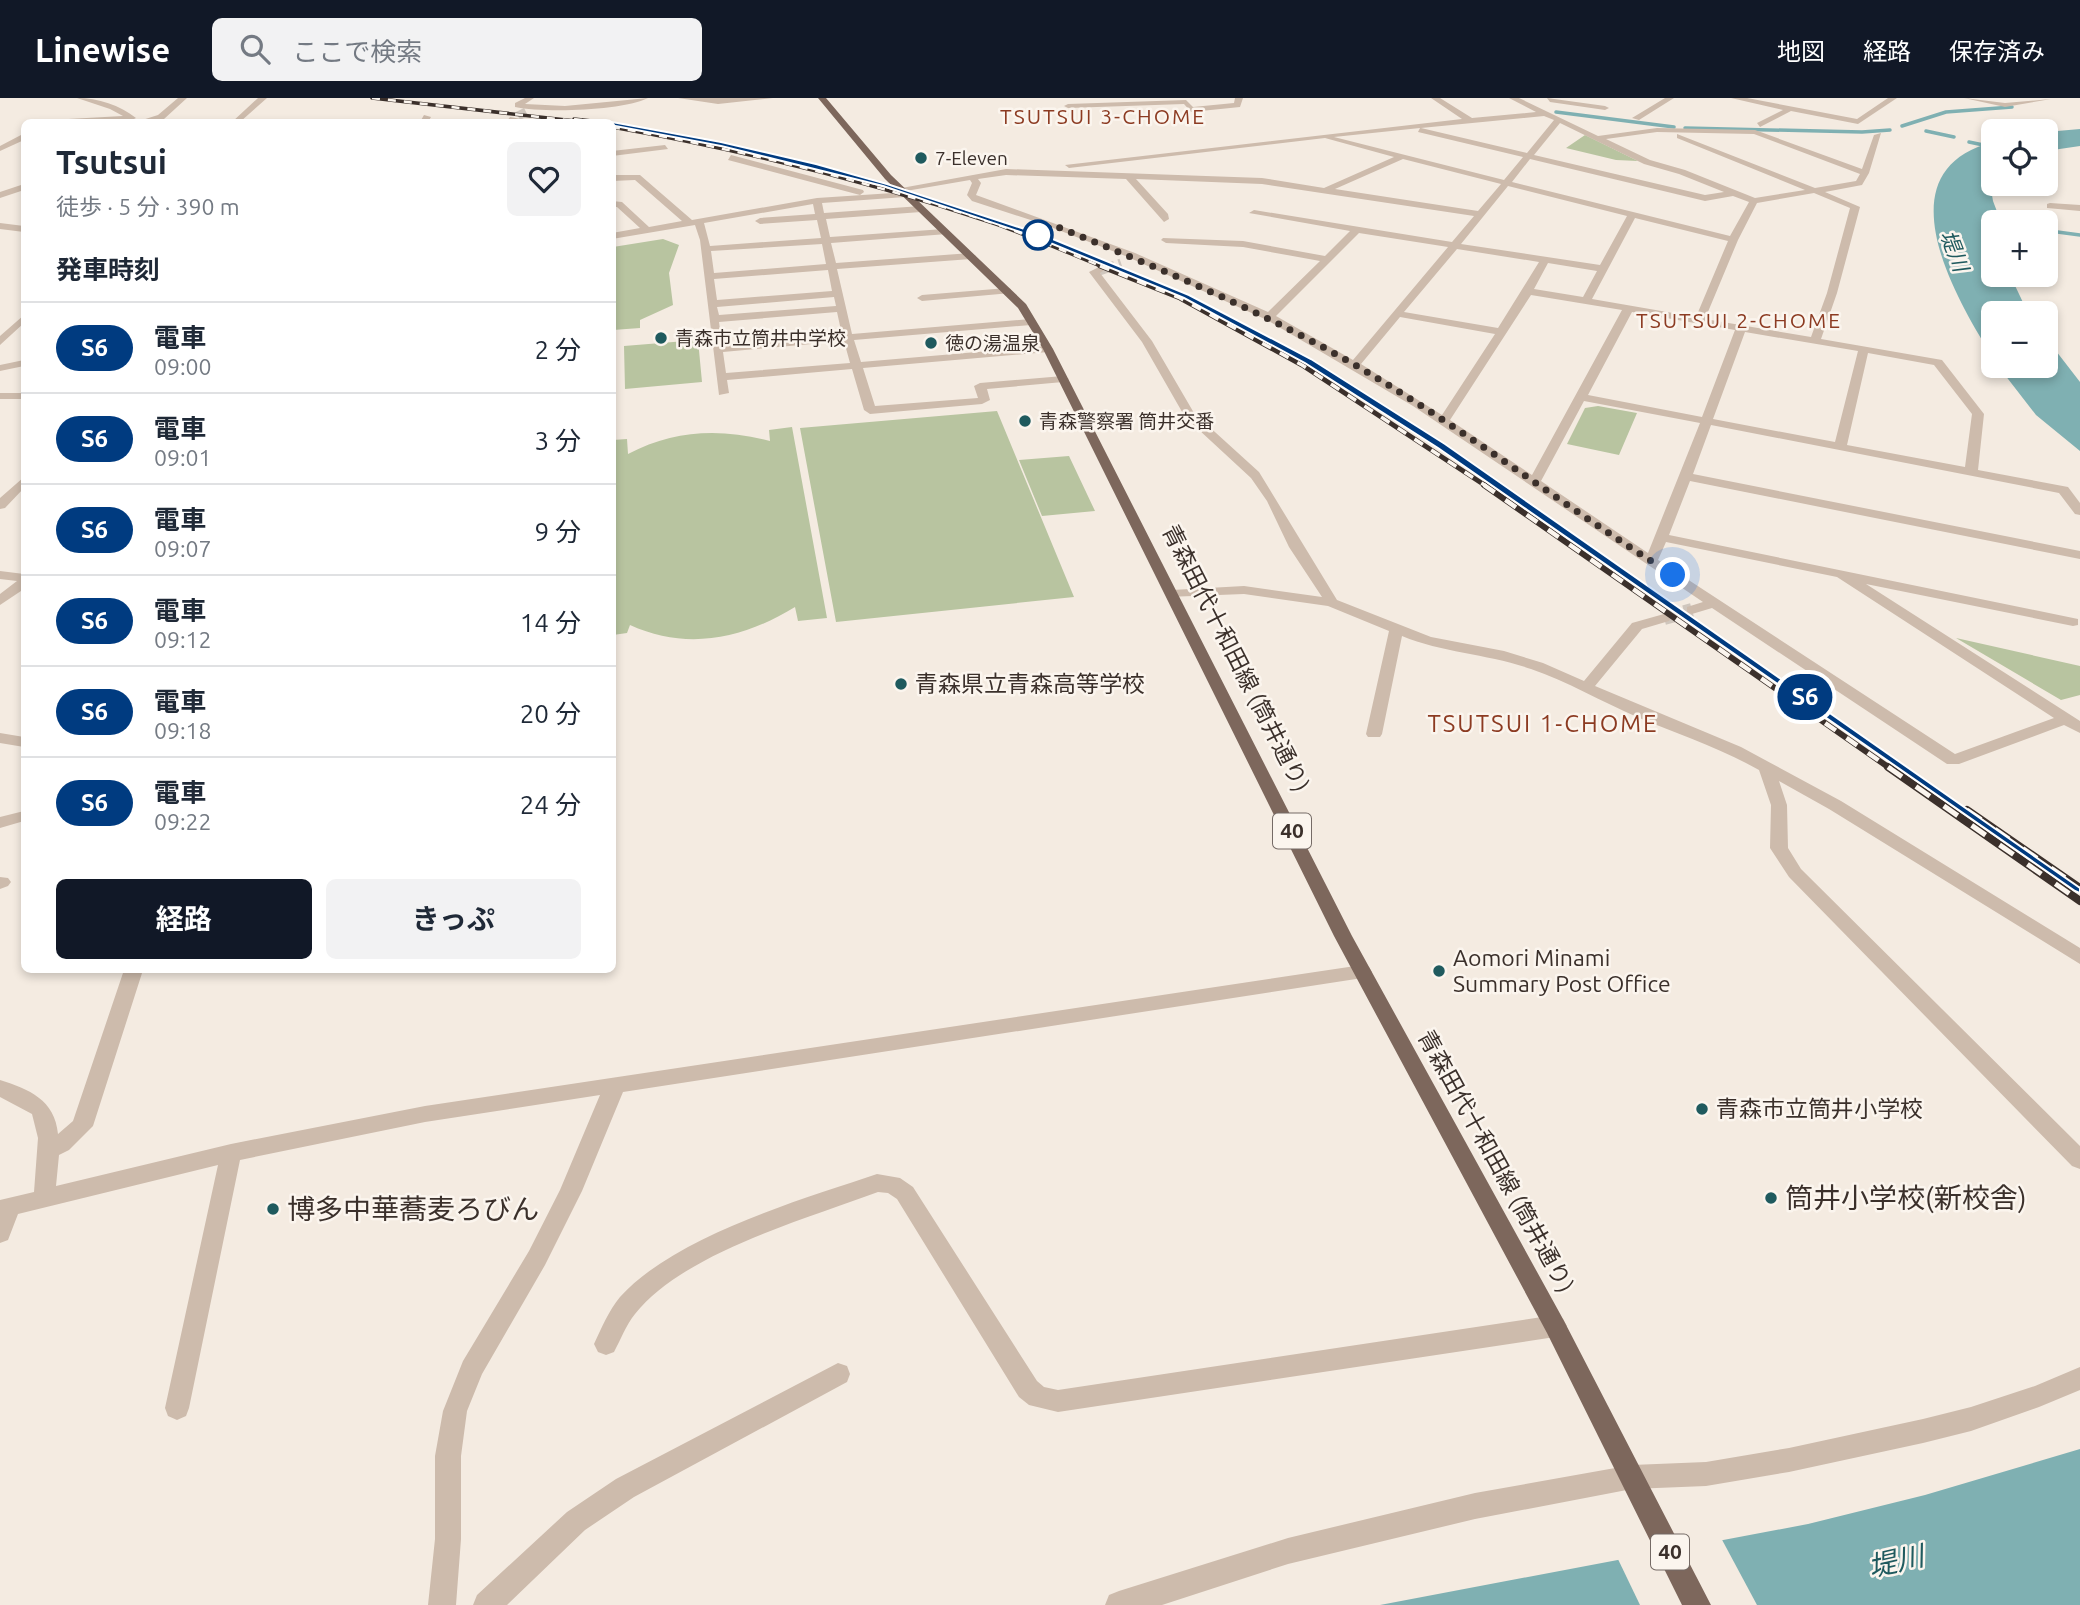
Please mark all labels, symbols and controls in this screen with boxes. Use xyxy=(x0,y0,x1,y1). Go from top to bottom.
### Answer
search box xyxy=(212,18,702,81)
icon: search xyxy=(236,30,274,68)
text: Linewise xyxy=(35,31,170,68)
text: ここで検索 xyxy=(292,37,422,66)
text: 地図 xyxy=(1777,38,1825,65)
text: 経路 xyxy=(1863,38,1911,65)
text: 保存済み xyxy=(1949,38,2045,65)
district label: TSUTSUI 3-CHOME xyxy=(1000,104,1206,128)
map controls xyxy=(1981,119,2058,378)
button: locate xyxy=(1981,119,2058,196)
button: heart xyxy=(507,142,581,216)
text: Tsutsui xyxy=(56,143,167,180)
place label: 7-Eleven xyxy=(935,147,1008,169)
marker: 7-Eleven xyxy=(913,150,929,166)
text: 徒歩 · 5 分 · 390 m xyxy=(56,194,240,219)
button: + xyxy=(1981,210,2058,287)
unlabelled marker xyxy=(1023,220,1053,250)
water label: 堤川 xyxy=(1936,227,1974,276)
text: 発車時刻 xyxy=(56,255,160,284)
button: − xyxy=(1981,301,2058,378)
district label: TSUTSUI 2-CHOME xyxy=(1636,308,1842,332)
text: 電車 xyxy=(154,323,206,352)
place label: 青森市立筒井中学校 xyxy=(675,327,846,349)
marker: 青森市立筒井中学校 xyxy=(653,330,669,346)
place label: 徳の湯温泉 xyxy=(945,332,1040,354)
text: S6 xyxy=(81,334,108,361)
text: 2 分 xyxy=(534,335,581,364)
marker: 徳の湯温泉 xyxy=(923,335,939,351)
text: 09:00 xyxy=(154,354,212,379)
place label: 青森警察署 筒井交番 xyxy=(1039,410,1214,432)
marker: 青森警察署 筒井交番 xyxy=(1017,413,1033,429)
text: 電車 xyxy=(154,414,206,443)
text: S6 xyxy=(81,425,108,452)
text: 3 分 xyxy=(534,426,581,455)
text: 09:01 xyxy=(154,445,212,470)
text: 電車 xyxy=(154,505,206,534)
text: S6 xyxy=(81,516,108,543)
text: 9 分 xyxy=(534,517,581,546)
street label: 青森田代十和田線 (筒井通り) xyxy=(1157,520,1315,796)
text: 09:07 xyxy=(154,536,212,561)
your location xyxy=(1655,557,1690,592)
text: 電車 xyxy=(154,596,206,625)
text: S6 xyxy=(81,607,108,634)
text: 14 分 xyxy=(520,608,581,637)
text: 09:12 xyxy=(154,627,212,652)
place label: 青森県立青森高等学校 xyxy=(915,671,1145,696)
line badge: S6 xyxy=(1773,674,1836,720)
marker: 青森県立青森高等学校 xyxy=(893,676,909,692)
text: S6 xyxy=(1791,683,1819,710)
text: 電車 xyxy=(154,687,206,716)
text: S6 xyxy=(81,698,108,725)
text: 20 分 xyxy=(520,699,581,728)
district label: TSUTSUI 1-CHOME xyxy=(1427,710,1659,737)
text: 09:18 xyxy=(154,718,212,743)
text: 電車 xyxy=(154,778,206,807)
text: S6 xyxy=(81,789,108,816)
text: 24 分 xyxy=(520,790,581,819)
text: 09:22 xyxy=(154,809,212,834)
road number: 40 xyxy=(1273,814,1311,848)
button: 経路 xyxy=(56,879,312,959)
button: きっぷ xyxy=(326,879,581,959)
place label: Aomori Minami Summary Post Office xyxy=(1453,945,1671,996)
marker: Aomori Minami Summary Post Office xyxy=(1431,963,1447,979)
street label: 青森田代十和田線 (筒井通り) xyxy=(1413,1025,1579,1297)
place label: 青森市立筒井小学校 xyxy=(1716,1096,1923,1121)
marker: 青森市立筒井小学校 xyxy=(1694,1101,1710,1117)
place label: 筒井小学校(新校舎) xyxy=(1785,1182,2027,1214)
marker: 筒井小学校(新校舎) xyxy=(1763,1190,1779,1206)
place label: 博多中華蕎麦ろびん xyxy=(287,1193,539,1224)
marker: 博多中華蕎麦ろびん xyxy=(265,1201,281,1217)
road number: 40 xyxy=(1651,1534,1689,1570)
water label: 堤川 xyxy=(1865,1538,1930,1582)

